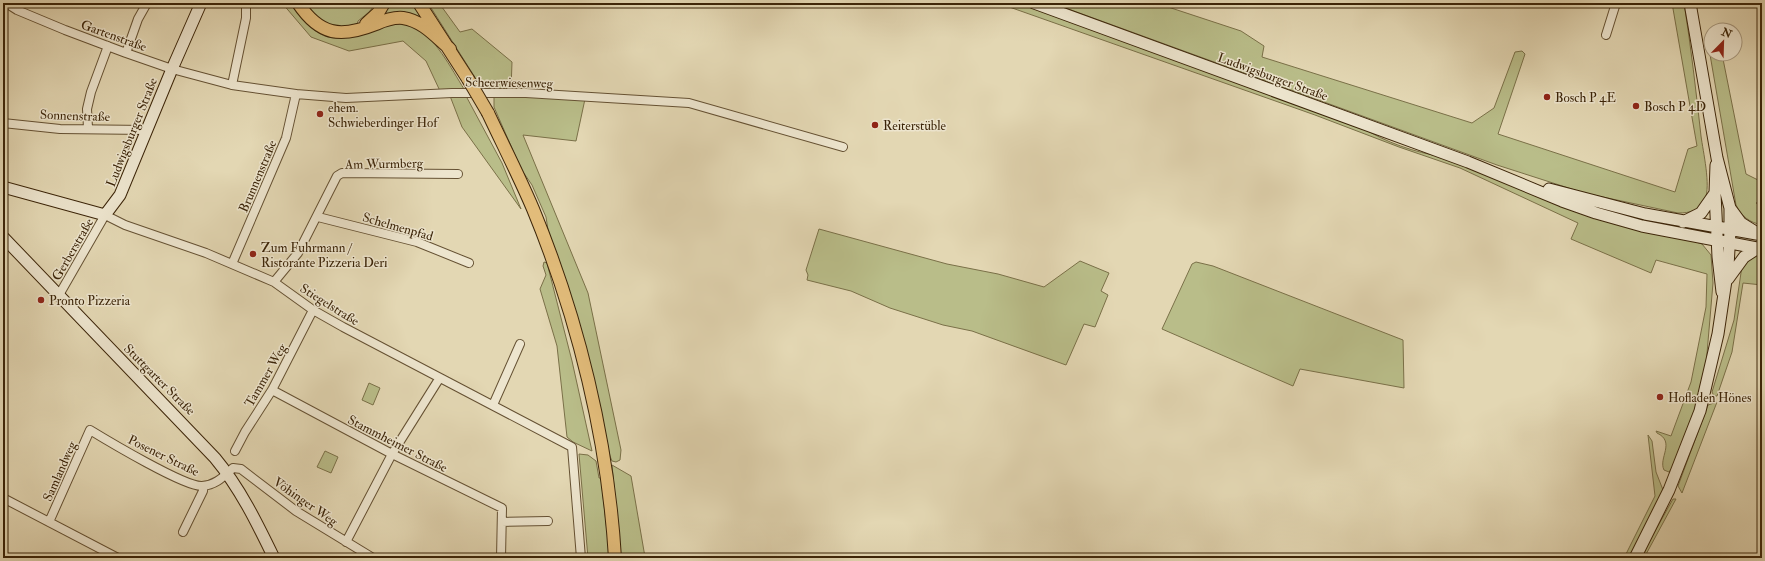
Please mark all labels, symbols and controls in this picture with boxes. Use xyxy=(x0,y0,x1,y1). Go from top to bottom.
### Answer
street label: Gartenstraße xyxy=(79,17,149,55)
north arrow xyxy=(1703,22,1743,62)
text: N xyxy=(1719,25,1735,42)
street label: Ludwigsburger Straße xyxy=(1215,50,1331,105)
street label: Scheerwiesenweg xyxy=(465,74,554,92)
street label: Ludwigsburger Straße xyxy=(103,75,161,189)
place label: Bosch P 4E xyxy=(1555,90,1616,106)
marker: Bosch P 4E xyxy=(1542,92,1552,102)
place label: Bosch P 4D xyxy=(1644,99,1706,115)
place label: ehem. Schwieberdinger Hof xyxy=(328,100,439,131)
marker: Bosch P 4D xyxy=(1631,101,1641,111)
street label: Sonnenstraße xyxy=(40,107,111,125)
marker: ehem. Schwieberdinger Hof xyxy=(315,109,325,119)
place label: Reiterstüble xyxy=(883,118,946,134)
marker: Reiterstüble xyxy=(870,120,880,130)
street label: Brunnenstraße xyxy=(236,137,281,215)
street label: Am Wurmberg xyxy=(344,155,424,173)
street label: Schelmenpfad xyxy=(360,209,435,246)
street label: Gerberstraße xyxy=(49,215,97,283)
place label: Zum Fuhrmann / Ristorante Pizzeria Deri xyxy=(261,240,388,271)
marker: Zum Fuhrmann / Ristorante Pizzeria Deri xyxy=(248,249,258,259)
street label: Stiegelstraße xyxy=(297,280,362,330)
place label: Pronto Pizzeria xyxy=(49,293,131,309)
marker: Pronto Pizzeria xyxy=(36,295,46,305)
street label: Tammer Weg xyxy=(241,340,291,410)
street label: Stuttgarter Straße xyxy=(120,341,199,419)
place label: Hofladen Hönes xyxy=(1668,390,1752,406)
marker: Hofladen Hönes xyxy=(1655,392,1665,402)
street label: Stammheimer Straße xyxy=(345,412,451,476)
street label: Posener Straße xyxy=(125,432,202,480)
street label: Samlandweg xyxy=(40,438,81,504)
street label: Vöhinger Weg xyxy=(270,474,341,530)

